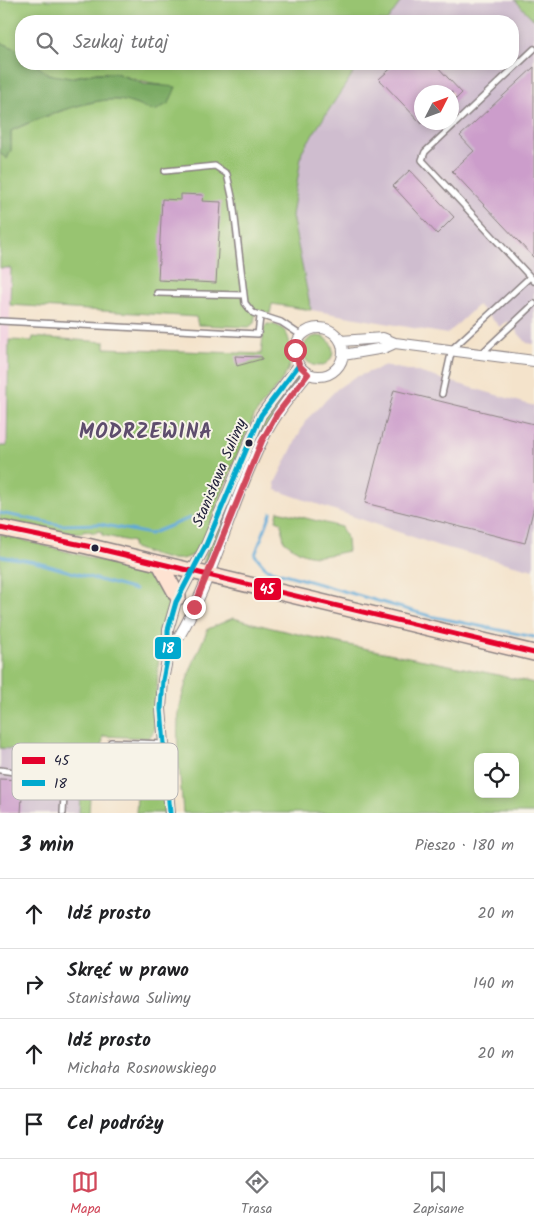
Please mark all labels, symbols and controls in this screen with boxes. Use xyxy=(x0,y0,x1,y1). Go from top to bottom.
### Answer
search box xyxy=(15,15,519,70)
text: Szukaj tutaj xyxy=(73,28,168,58)
icon: search xyxy=(33,29,61,57)
north arrow xyxy=(414,85,459,130)
route start xyxy=(284,339,307,362)
street label: Stanisława Sulimy xyxy=(186,414,254,531)
district label: MODRZEWINA xyxy=(79,417,213,449)
unlabelled marker xyxy=(244,438,254,448)
unlabelled marker xyxy=(90,543,100,553)
line badge: 45 xyxy=(253,577,282,601)
text: 45 xyxy=(260,579,276,601)
route end xyxy=(183,596,206,619)
line badge: 18 xyxy=(154,636,182,660)
text: 18 xyxy=(162,638,175,660)
legend xyxy=(12,743,178,800)
text: 45 xyxy=(54,750,71,772)
map controls xyxy=(474,753,519,798)
button: locate xyxy=(474,753,519,798)
text: 18 xyxy=(54,773,67,795)
text: 3 min xyxy=(20,829,74,862)
text: Pieszo · 180 m xyxy=(415,833,514,858)
text: Idź prosto xyxy=(67,899,151,929)
icon: ahead xyxy=(20,900,48,928)
text: 20 m xyxy=(478,901,514,926)
text: Skręć w prawo xyxy=(67,956,189,986)
icon: right xyxy=(20,970,48,998)
text: 140 m xyxy=(473,971,514,996)
text: Stanisława Sulimy xyxy=(67,986,191,1011)
text: Idź prosto xyxy=(67,1026,151,1056)
icon: ahead xyxy=(20,1040,48,1068)
text: 20 m xyxy=(478,1041,514,1066)
text: Michała Rosnowskiego xyxy=(67,1056,216,1081)
text: Cel podróży xyxy=(67,1109,164,1139)
icon: arrive xyxy=(20,1110,48,1138)
tab: Mapa xyxy=(70,1168,101,1220)
tab: Trasa xyxy=(241,1168,272,1220)
tab: Zapisane xyxy=(412,1168,464,1220)

